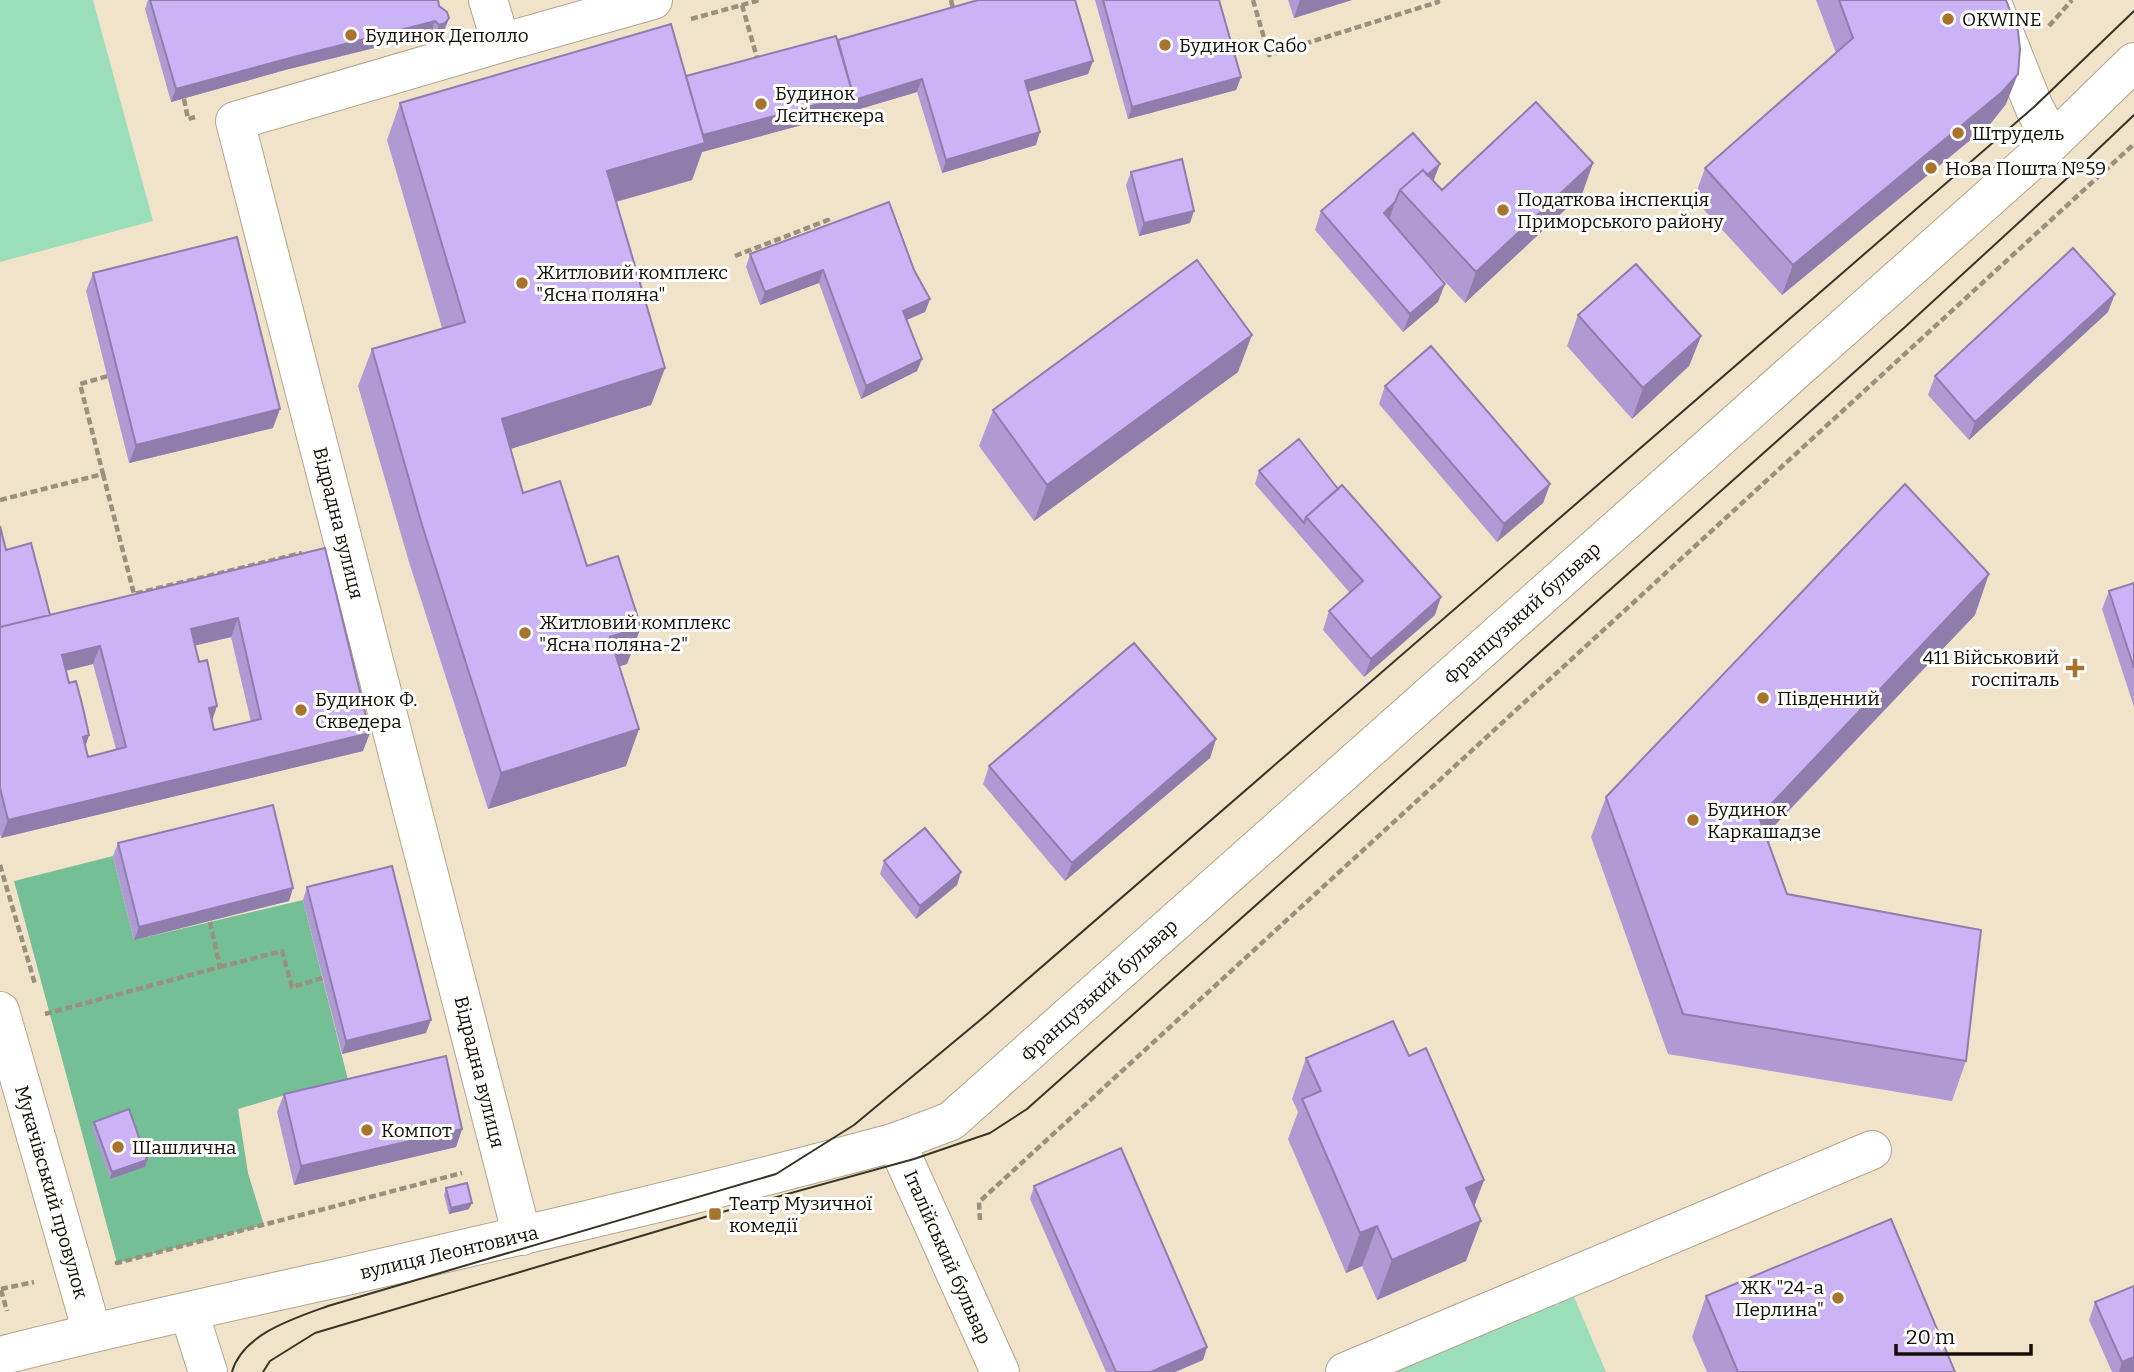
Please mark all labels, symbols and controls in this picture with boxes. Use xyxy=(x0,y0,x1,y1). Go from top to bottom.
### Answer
place label: OKWINE xyxy=(1962,8,2042,31)
marker: OKWINE xyxy=(1940,11,1956,27)
place label: Будинок Деполло xyxy=(365,24,529,47)
marker: Будинок Деполло xyxy=(343,27,359,43)
place label: Будинок Сабо xyxy=(1179,34,1307,57)
marker: Будинок Сабо xyxy=(1157,37,1173,53)
place label: Будинок Лєйтнєкера xyxy=(775,82,885,127)
marker: Будинок Лєйтнєкера xyxy=(753,96,769,112)
place label: Штрудель xyxy=(1972,122,2064,145)
marker: Штрудель xyxy=(1950,125,1966,141)
place label: Нова Пошта №59 xyxy=(1945,157,2106,180)
marker: Нова Пошта №59 xyxy=(1923,160,1939,176)
place label: Податкова інспекція Приморського району xyxy=(1517,188,1724,233)
marker: Податкова інспекція Приморського району xyxy=(1495,202,1511,218)
place label: Житловий комплекс "Ясна поляна" xyxy=(536,261,728,306)
marker: Житловий комплекс "Ясна поляна" xyxy=(514,275,530,291)
street label: Відрадна вулиця xyxy=(309,445,369,601)
street label: Французький бульвар xyxy=(1439,537,1605,690)
place label: Житловий комплекс "Ясна поляна-2" xyxy=(539,611,731,656)
marker: Житловий комплекс "Ясна поляна-2" xyxy=(517,625,533,641)
place label: 411 Військовий госпіталь xyxy=(1923,646,2059,691)
marker: 411 Військовий госпіталь xyxy=(2065,658,2085,678)
place label: Південний xyxy=(1777,687,1880,710)
place label: Будинок Ф. Скведера xyxy=(315,688,417,733)
marker: Південний xyxy=(1755,690,1771,706)
marker: Будинок Ф. Скведера xyxy=(293,702,309,718)
place label: Будинок Каркашадзе xyxy=(1707,798,1821,843)
marker: Будинок Каркашадзе xyxy=(1685,812,1701,828)
street label: Французький бульвар xyxy=(1016,914,1182,1067)
street label: Відрадна вулиця xyxy=(450,994,510,1150)
street label: Мукачівський провулок xyxy=(10,1083,93,1302)
place label: Компот xyxy=(381,1119,452,1142)
marker: Компот xyxy=(359,1122,375,1138)
place label: Шашлична xyxy=(132,1136,237,1159)
marker: Шашлична xyxy=(110,1139,126,1155)
street label: Італійський бульвар xyxy=(899,1167,996,1348)
place label: Театр Музичної комедії xyxy=(729,1192,873,1237)
marker: Театр Музичної комедії xyxy=(707,1206,723,1222)
street label: вулиця Леонтовича xyxy=(358,1221,541,1284)
place label: ЖК "24-а Перлина" xyxy=(1735,1276,1825,1321)
marker: ЖК "24-а Перлина" xyxy=(1830,1290,1846,1306)
scale bar xyxy=(1896,1312,2031,1356)
text: 20 m xyxy=(1906,1324,1955,1350)

